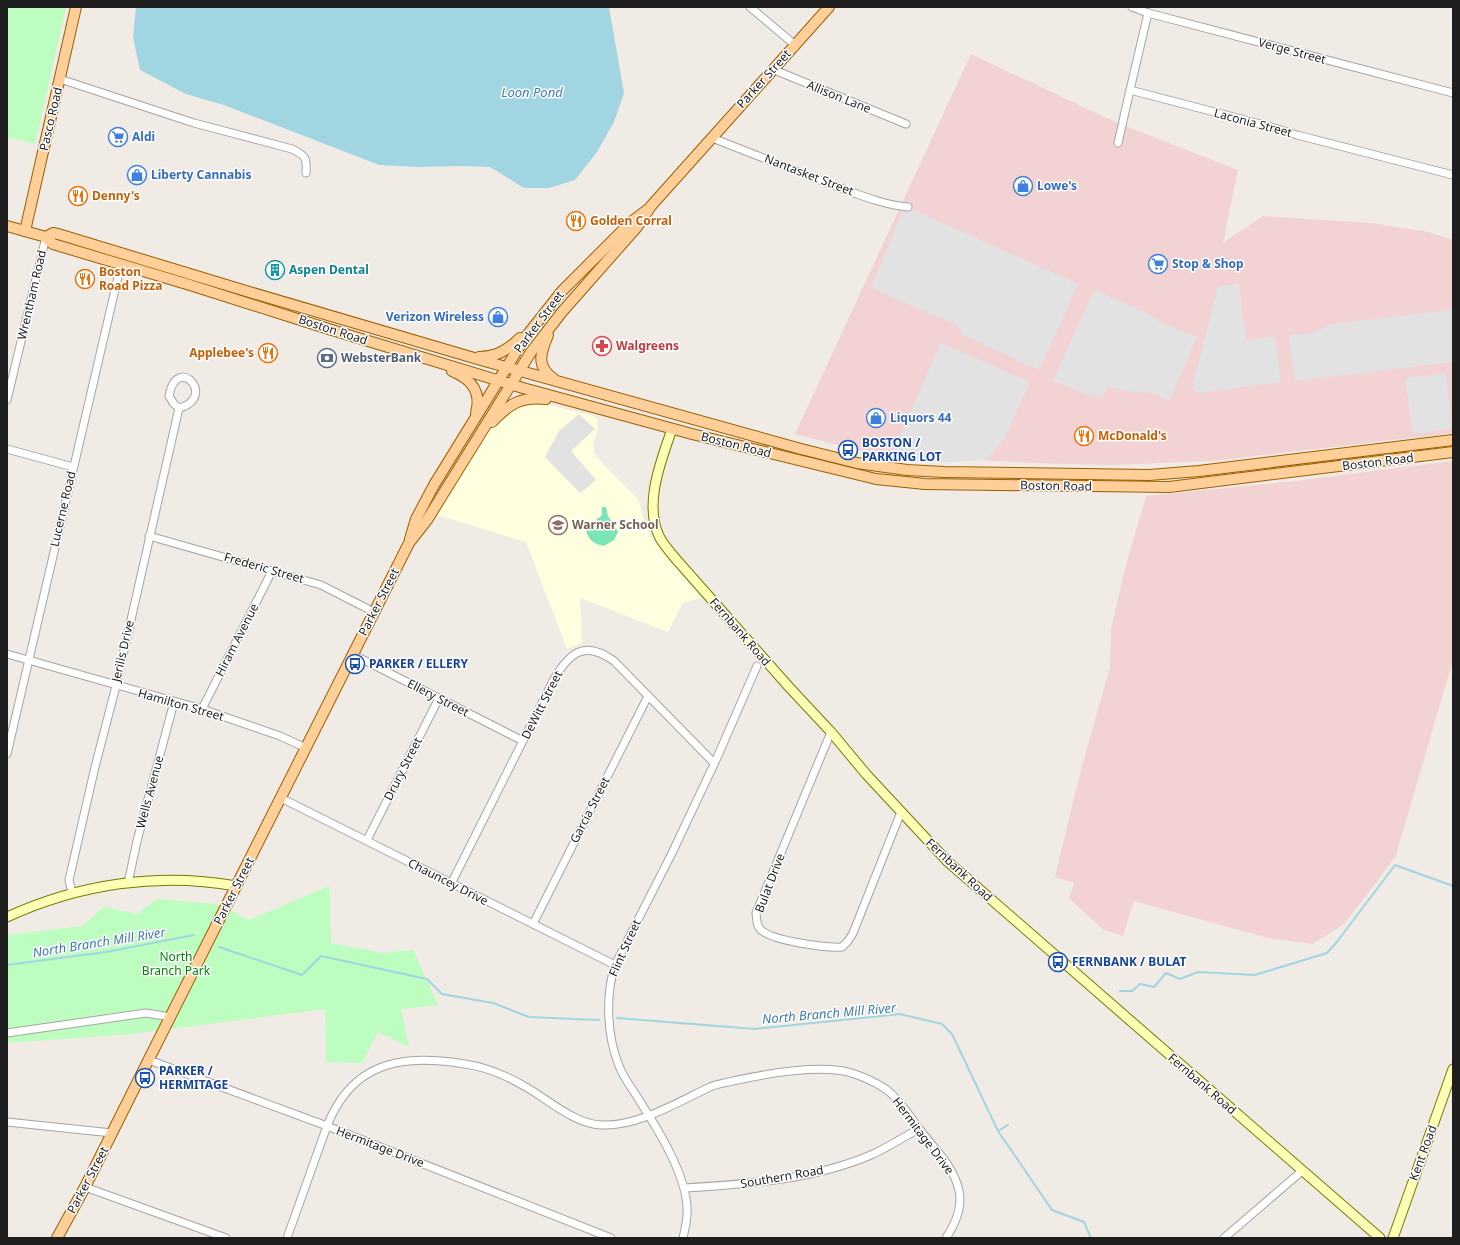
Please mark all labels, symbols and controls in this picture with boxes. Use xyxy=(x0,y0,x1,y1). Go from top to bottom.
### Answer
street label: Verge Street xyxy=(1256,33,1328,68)
street label: Parker Street xyxy=(733,45,795,112)
street label: Allison Lane xyxy=(805,76,874,117)
water label: Loon Pond xyxy=(501,83,563,101)
street label: Pasco Road xyxy=(35,85,66,152)
street label: Laconia Street xyxy=(1212,104,1295,141)
supermarket icon: Aldi xyxy=(107,126,129,148)
place label: Aldi xyxy=(132,128,155,145)
street label: Nantasket Street xyxy=(762,150,857,200)
shop icon: Liberty Cannabis xyxy=(126,164,148,186)
place label: Liberty Cannabis xyxy=(151,166,251,183)
shop icon: Lowe's xyxy=(1012,175,1034,197)
place label: Lowe's xyxy=(1037,177,1077,194)
restaurant icon: Denny's xyxy=(67,185,89,207)
place label: Denny's xyxy=(92,187,140,204)
restaurant icon: Golden Corral xyxy=(565,210,587,232)
place label: Golden Corral xyxy=(590,212,672,229)
street label: Wrentham Road xyxy=(13,248,50,341)
supermarket icon: Stop & Shop xyxy=(1147,253,1169,275)
place label: Stop & Shop xyxy=(1172,255,1244,272)
building icon: Aspen Dental xyxy=(264,259,286,281)
place label: Aspen Dental xyxy=(289,261,369,278)
place label: Boston Road Pizza xyxy=(99,263,162,294)
restaurant icon: Boston Road Pizza xyxy=(74,268,96,290)
street label: Parker Street xyxy=(510,287,568,356)
shop icon: Verizon Wireless xyxy=(487,306,509,328)
place label: Verizon Wireless xyxy=(386,308,484,325)
street label: Boston Road xyxy=(296,310,370,349)
pharmacy icon: Walgreens xyxy=(591,335,613,357)
place label: Walgreens xyxy=(616,337,679,354)
restaurant icon: Applebee's xyxy=(257,342,279,364)
place label: Applebee's xyxy=(189,344,254,361)
bank icon: WebsterBank xyxy=(316,347,338,369)
place label: WebsterBank xyxy=(341,349,422,366)
shop icon: Liquors 44 xyxy=(865,407,887,429)
place label: Liquors 44 xyxy=(890,409,952,426)
restaurant icon: McDonald's xyxy=(1073,425,1095,447)
place label: McDonald's xyxy=(1098,427,1167,444)
street label: Boston Road xyxy=(699,428,773,461)
place label: BOSTON / PARKING LOT xyxy=(862,434,942,465)
bus stop icon: BOSTON / PARKING LOT xyxy=(837,439,859,461)
street label: Boston Road xyxy=(1341,449,1415,474)
street label: Lucerne Road xyxy=(46,469,79,548)
street label: Boston Road xyxy=(1020,476,1092,495)
school or university icon: Warner School xyxy=(547,514,569,536)
place label: Warner School xyxy=(572,516,659,533)
street label: Frederic Street xyxy=(222,548,307,587)
street label: Parker Street xyxy=(354,564,403,638)
street label: Fernbank Road xyxy=(706,594,775,669)
street label: Hiram Avenue xyxy=(211,600,262,679)
street label: Jerilis Drive xyxy=(107,618,138,684)
bus stop icon: PARKER / ELLERY xyxy=(344,653,366,675)
place label: PARKER / ELLERY xyxy=(369,655,469,672)
street label: DeWitt Street xyxy=(517,667,566,742)
street label: Ellery Street xyxy=(404,675,473,721)
street label: Hamilton Street xyxy=(136,684,227,725)
street label: Drury Street xyxy=(379,734,426,803)
street label: Wells Avenue xyxy=(132,753,167,830)
street label: Garcia Street xyxy=(566,773,614,846)
street label: Fernbank Road xyxy=(922,834,996,905)
street label: Bulat Drive xyxy=(750,851,789,915)
street label: Parker Street xyxy=(209,853,258,927)
street label: Chauncey Drive xyxy=(405,854,491,909)
street label: Flint Street xyxy=(604,916,645,979)
water label: North Branch Mill River xyxy=(31,922,168,961)
park label: North Branch Park xyxy=(142,948,211,979)
bus stop icon: FERNBANK / BULAT xyxy=(1047,951,1069,973)
place label: FERNBANK / BULAT xyxy=(1072,953,1186,970)
water label: North Branch Mill River xyxy=(761,998,897,1028)
street label: Fernbank Road xyxy=(1165,1049,1240,1118)
place label: PARKER / HERMITAGE xyxy=(159,1062,229,1093)
bus stop icon: PARKER / HERMITAGE xyxy=(134,1067,156,1089)
street label: Hermitage Drive xyxy=(889,1093,958,1178)
street label: Hermitage Drive xyxy=(334,1122,427,1171)
street label: Kent Road xyxy=(1405,1123,1440,1183)
street label: Parker Street xyxy=(63,1143,113,1216)
street label: Southern Road xyxy=(739,1161,825,1192)

